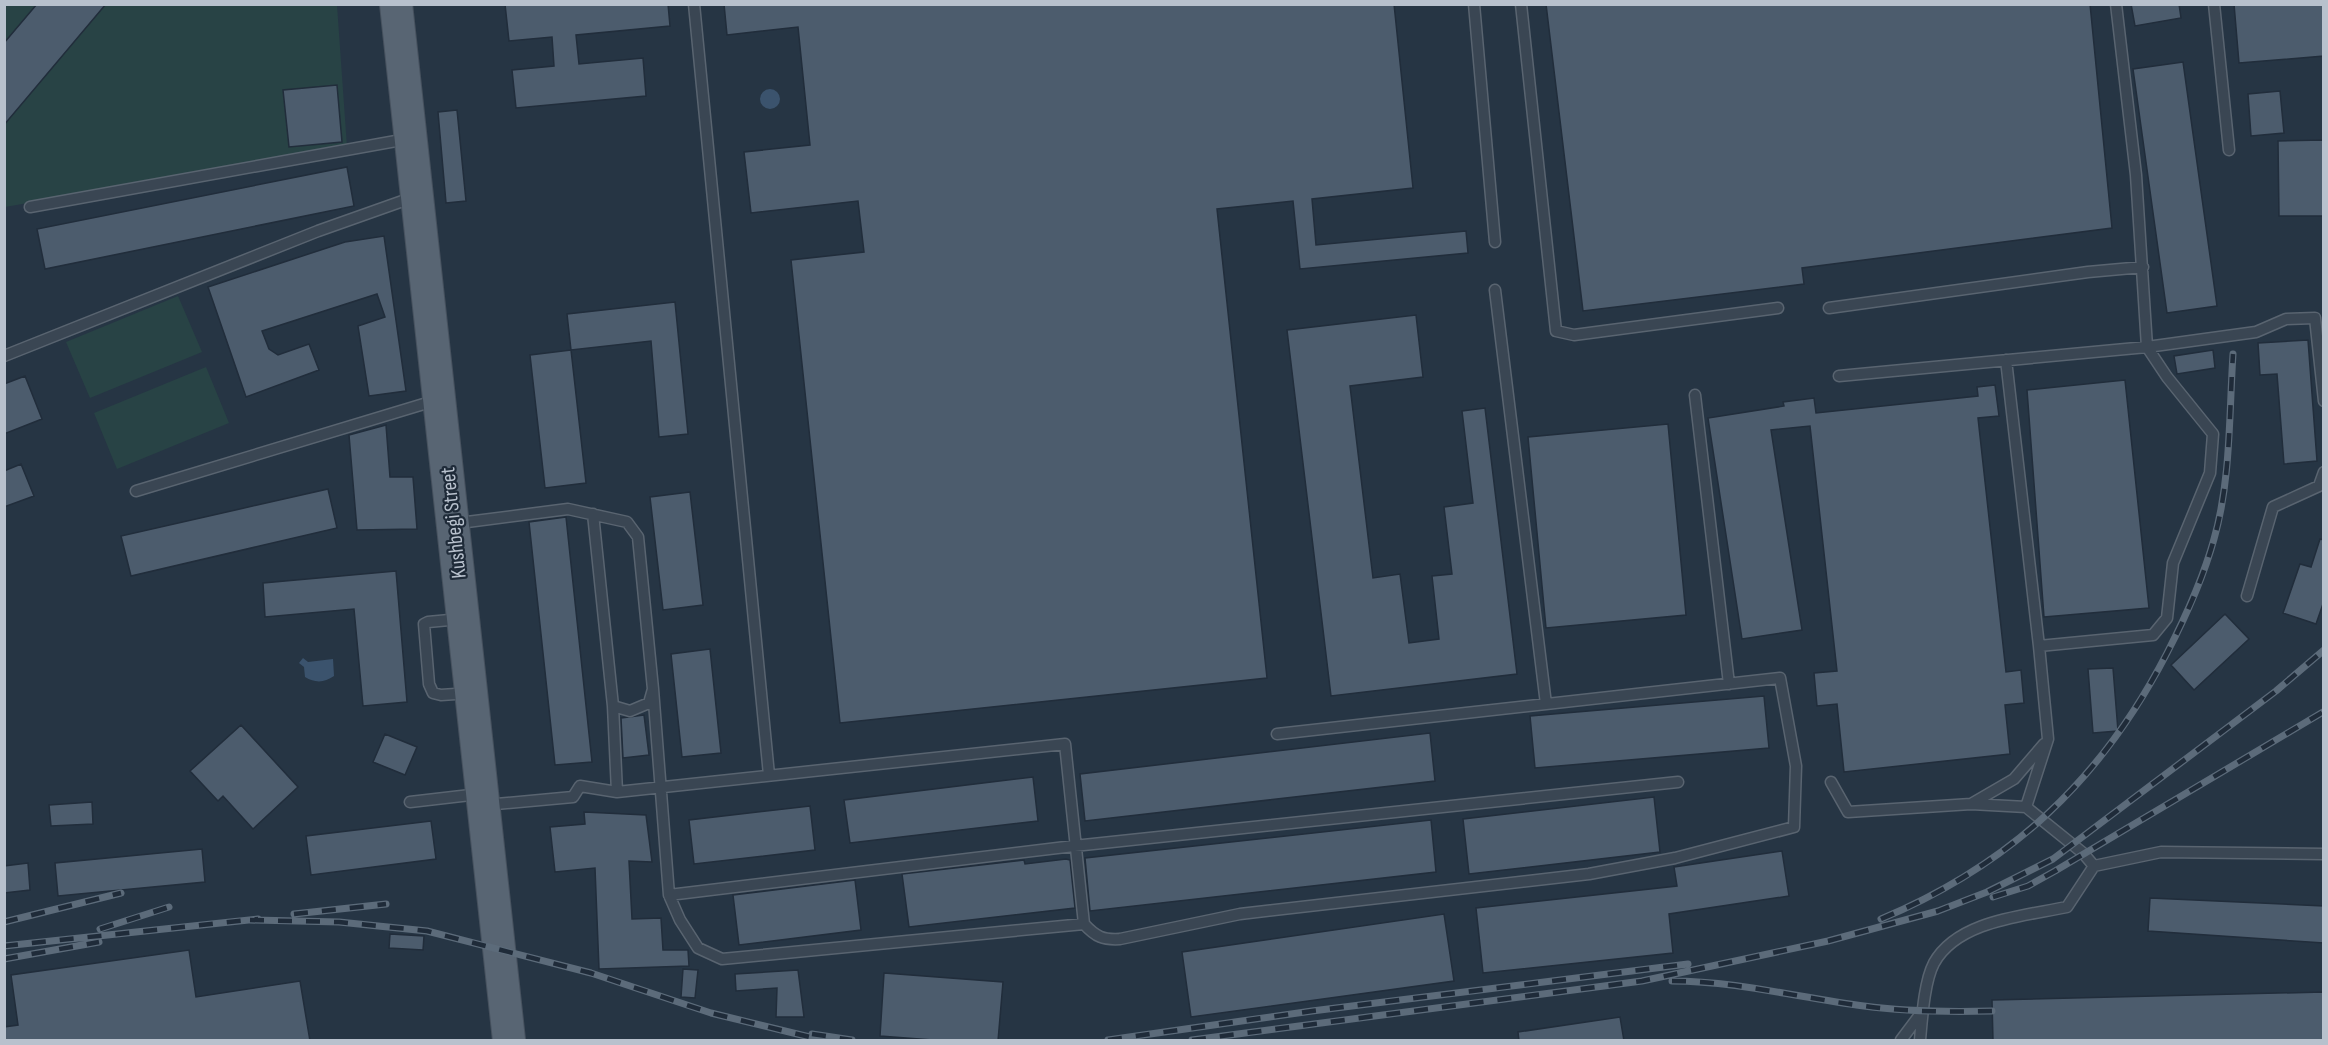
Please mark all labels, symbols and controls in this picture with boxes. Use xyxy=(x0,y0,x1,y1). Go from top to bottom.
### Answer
street label: Kushbegi Street xyxy=(435,466,472,580)

